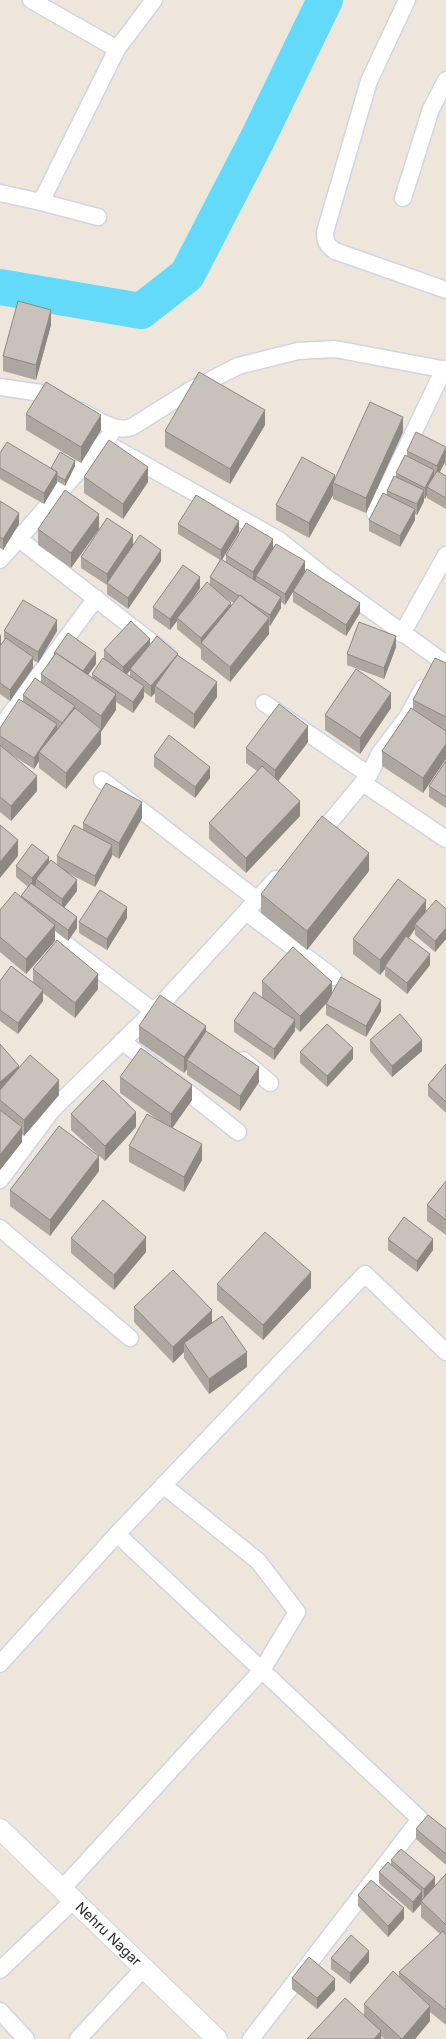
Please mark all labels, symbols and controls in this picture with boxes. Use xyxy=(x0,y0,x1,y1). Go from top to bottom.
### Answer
street label: Nehru Nagar xyxy=(73,1898,145,1969)

